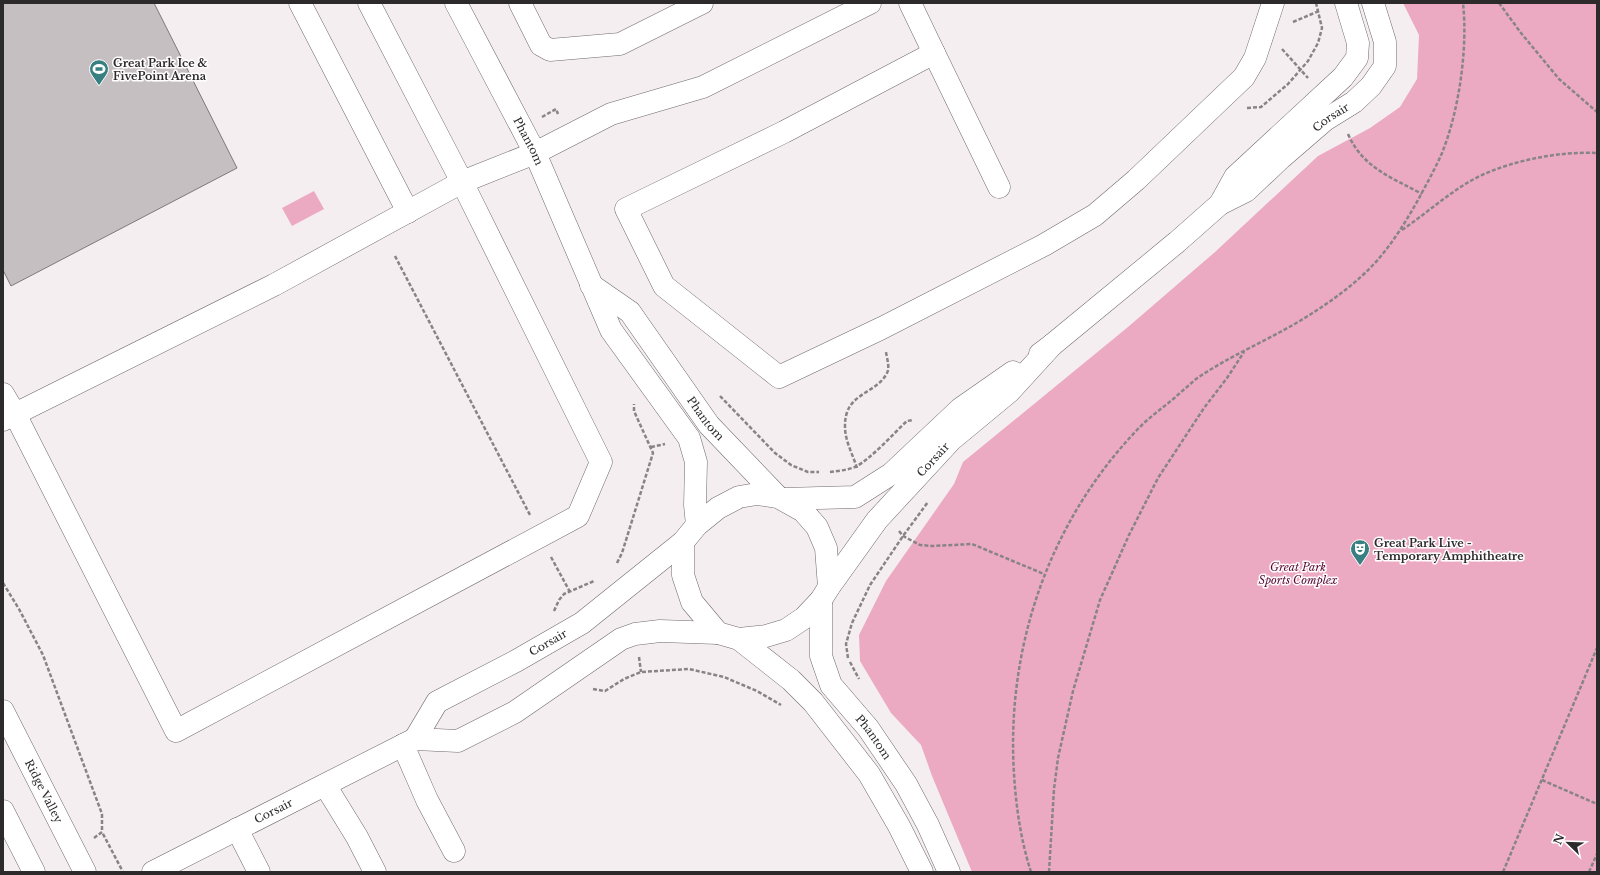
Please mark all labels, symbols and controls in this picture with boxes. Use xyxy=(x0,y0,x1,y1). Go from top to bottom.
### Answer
place label: Great Park Ice & FivePoint Arena xyxy=(113,56,208,83)
sports icon: Great Park Ice & FivePoint Arena xyxy=(88,58,110,86)
street label: Corsair xyxy=(1310,99,1352,135)
street label: Phantom xyxy=(510,115,546,167)
street label: Phantom xyxy=(684,394,727,443)
street label: Corsair xyxy=(914,439,953,479)
place label: Great Park Live - Temporary Amphitheatre xyxy=(1374,536,1524,563)
theatre icon: Great Park Live - Temporary Amphitheatre xyxy=(1349,538,1371,566)
park label: Great Park Sports Complex xyxy=(1259,560,1338,587)
street label: Corsair xyxy=(527,626,570,659)
street label: Phantom xyxy=(853,712,894,762)
street label: Ridge Valley xyxy=(22,757,66,825)
street label: Corsair xyxy=(252,795,296,827)
north arrow xyxy=(1548,823,1588,863)
text: N xyxy=(1550,831,1568,847)

